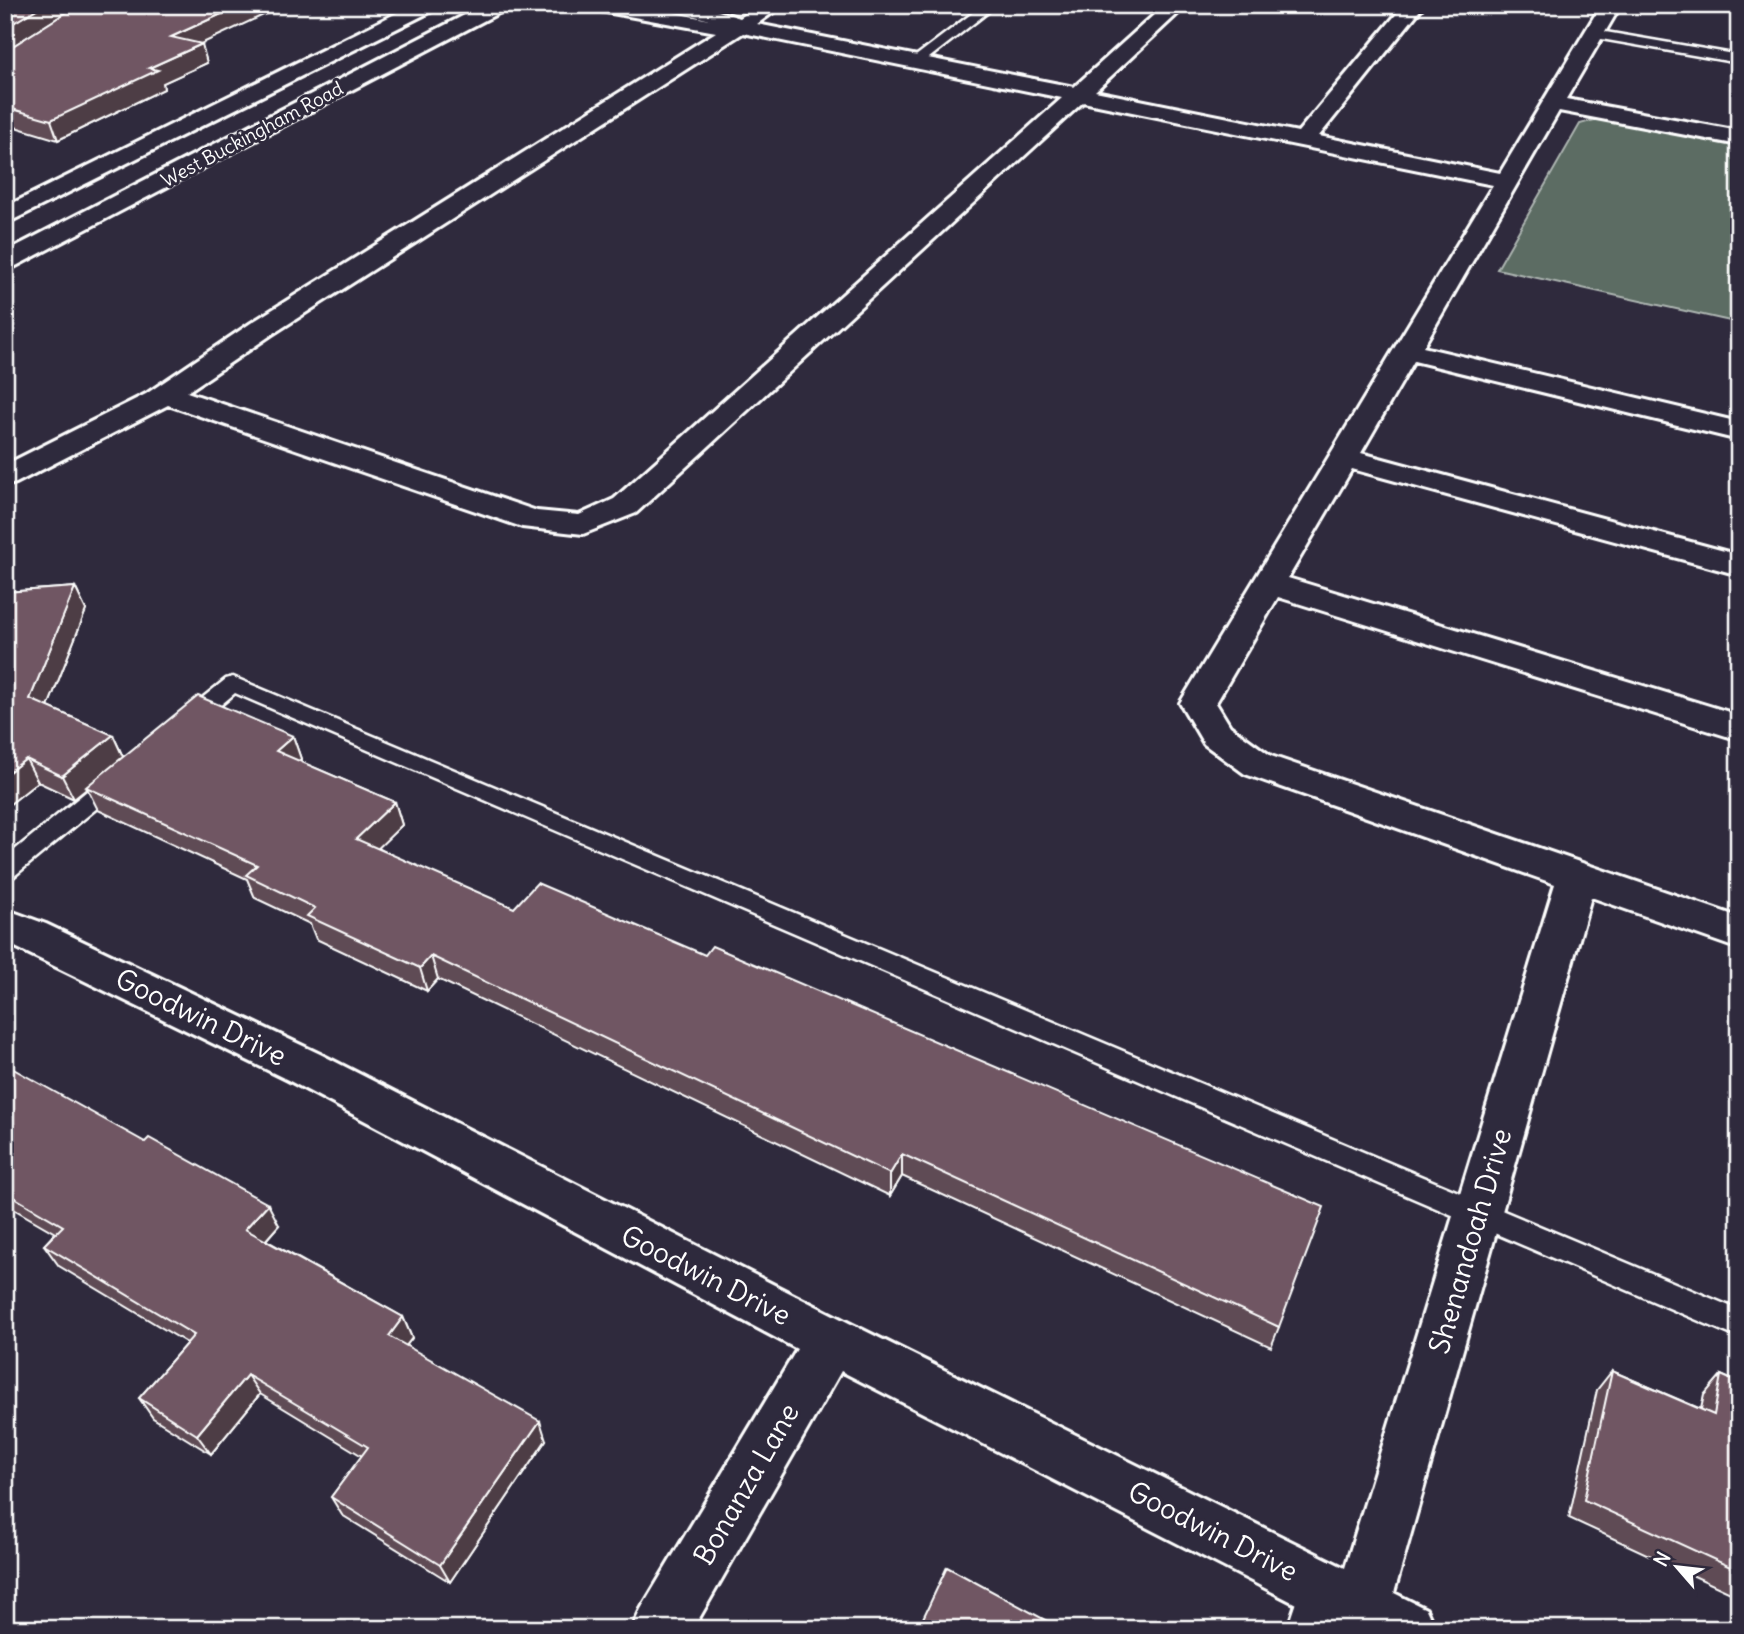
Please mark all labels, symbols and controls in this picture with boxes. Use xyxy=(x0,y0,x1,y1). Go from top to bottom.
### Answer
street label: West Buckingham Road xyxy=(157,76,347,192)
street label: Goodwin Drive xyxy=(110,960,292,1074)
street label: Shenandoah Drive xyxy=(1421,1124,1519,1358)
street label: Goodwin Drive xyxy=(615,1217,797,1333)
street label: Bonanza Lane xyxy=(685,1397,807,1571)
street label: Goodwin Drive xyxy=(1122,1473,1304,1589)
north arrow xyxy=(1642,1532,1712,1602)
text: N xyxy=(1648,1548,1676,1570)

